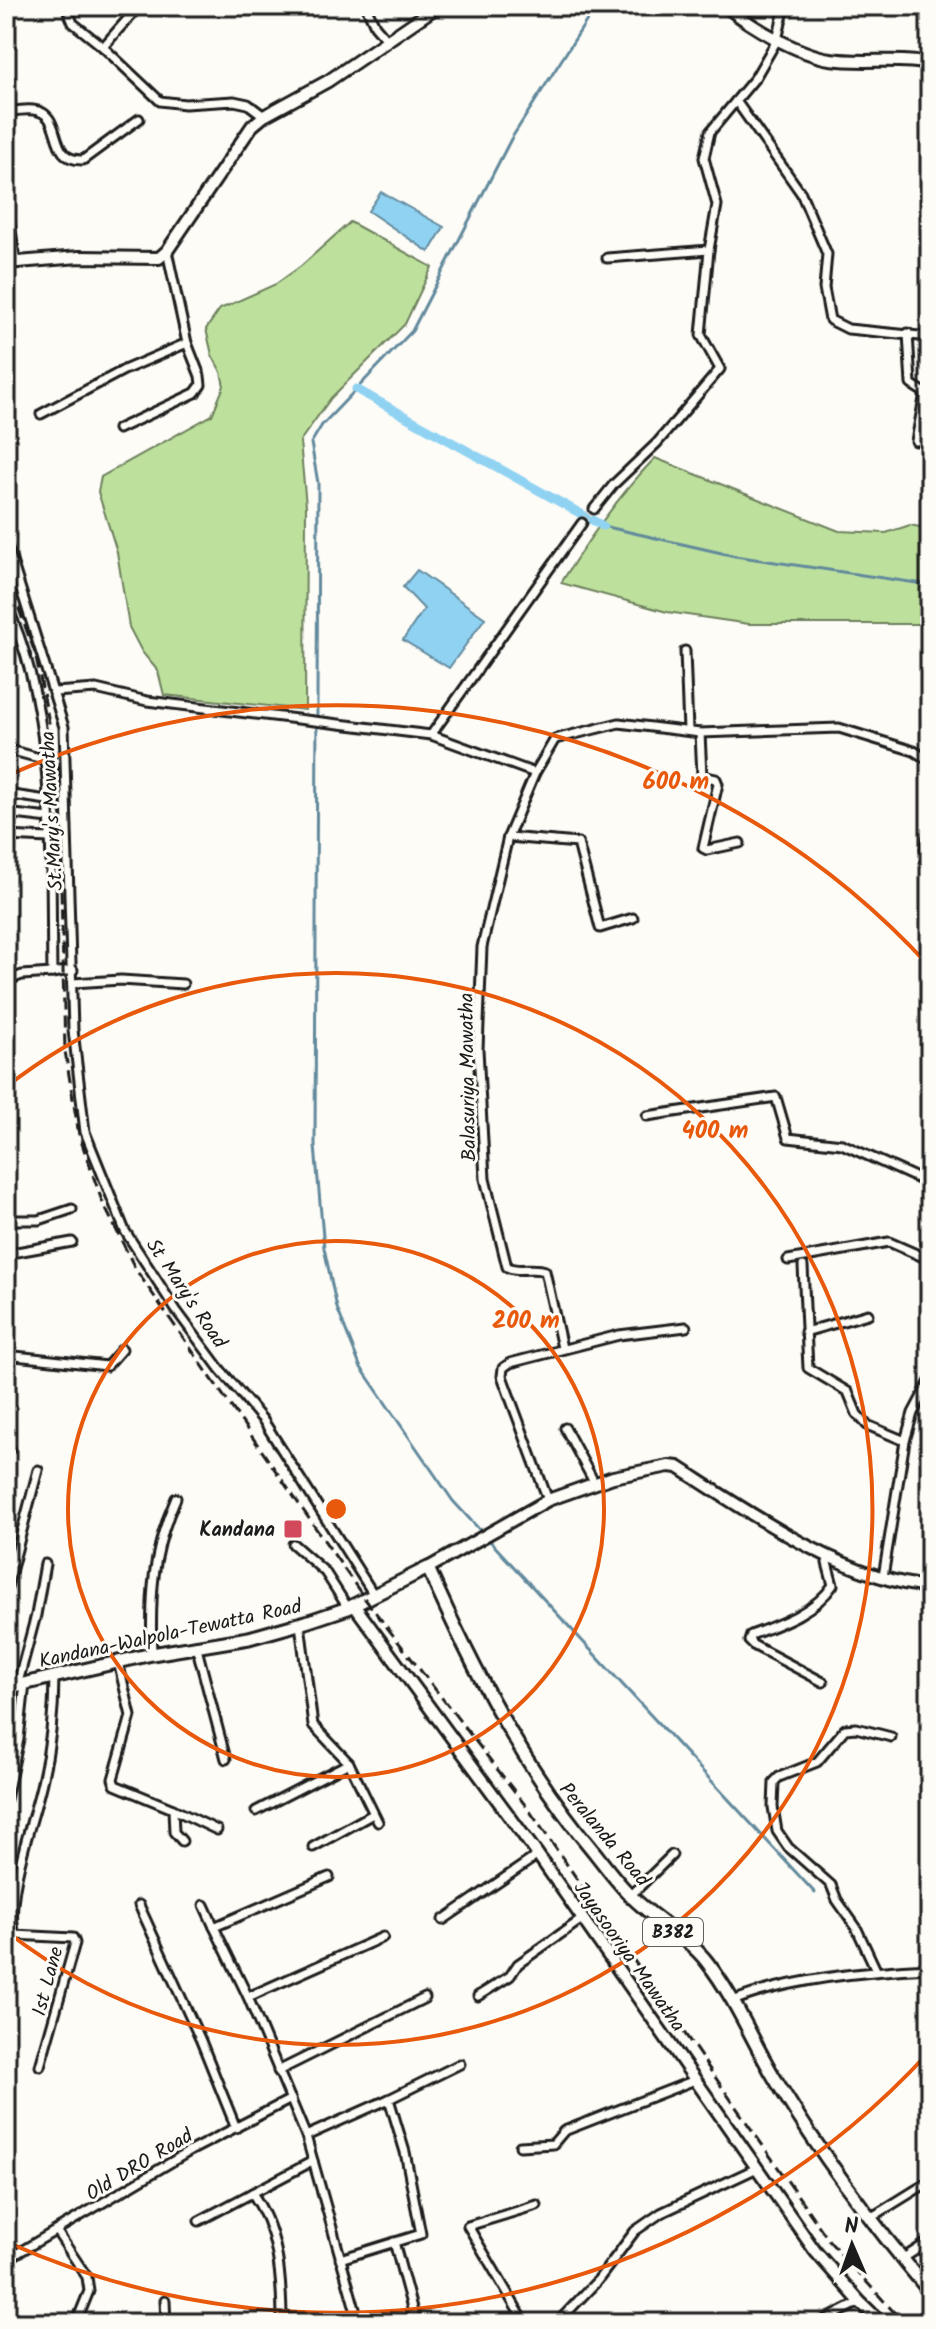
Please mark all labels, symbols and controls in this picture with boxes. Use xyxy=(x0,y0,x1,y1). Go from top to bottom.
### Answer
street label: St.Mary's Mawatha xyxy=(33,730,73,891)
text: 600 m xyxy=(643,763,709,802)
street label: Balasuriya Mawatha xyxy=(452,992,486,1162)
text: 400 m xyxy=(682,1112,748,1151)
street label: St Mary's Road xyxy=(137,1232,235,1357)
text: 200 m xyxy=(492,1302,560,1341)
centre of rings xyxy=(322,1495,350,1523)
place label: Kandana xyxy=(199,1515,275,1547)
marker: Kandana xyxy=(282,1518,304,1540)
street label: Kandana-Walpola-Tewatta Road xyxy=(36,1591,306,1678)
street label: Peralanda Road xyxy=(550,1776,658,1895)
street label: Jayasooriya Mawatha xyxy=(564,1875,693,2039)
road number: B382 xyxy=(643,1918,703,1946)
street label: 1st Lane xyxy=(24,1943,74,2020)
street label: Old DRO Road xyxy=(80,2121,201,2210)
north arrow xyxy=(812,2205,892,2285)
text: N xyxy=(844,2210,859,2245)

